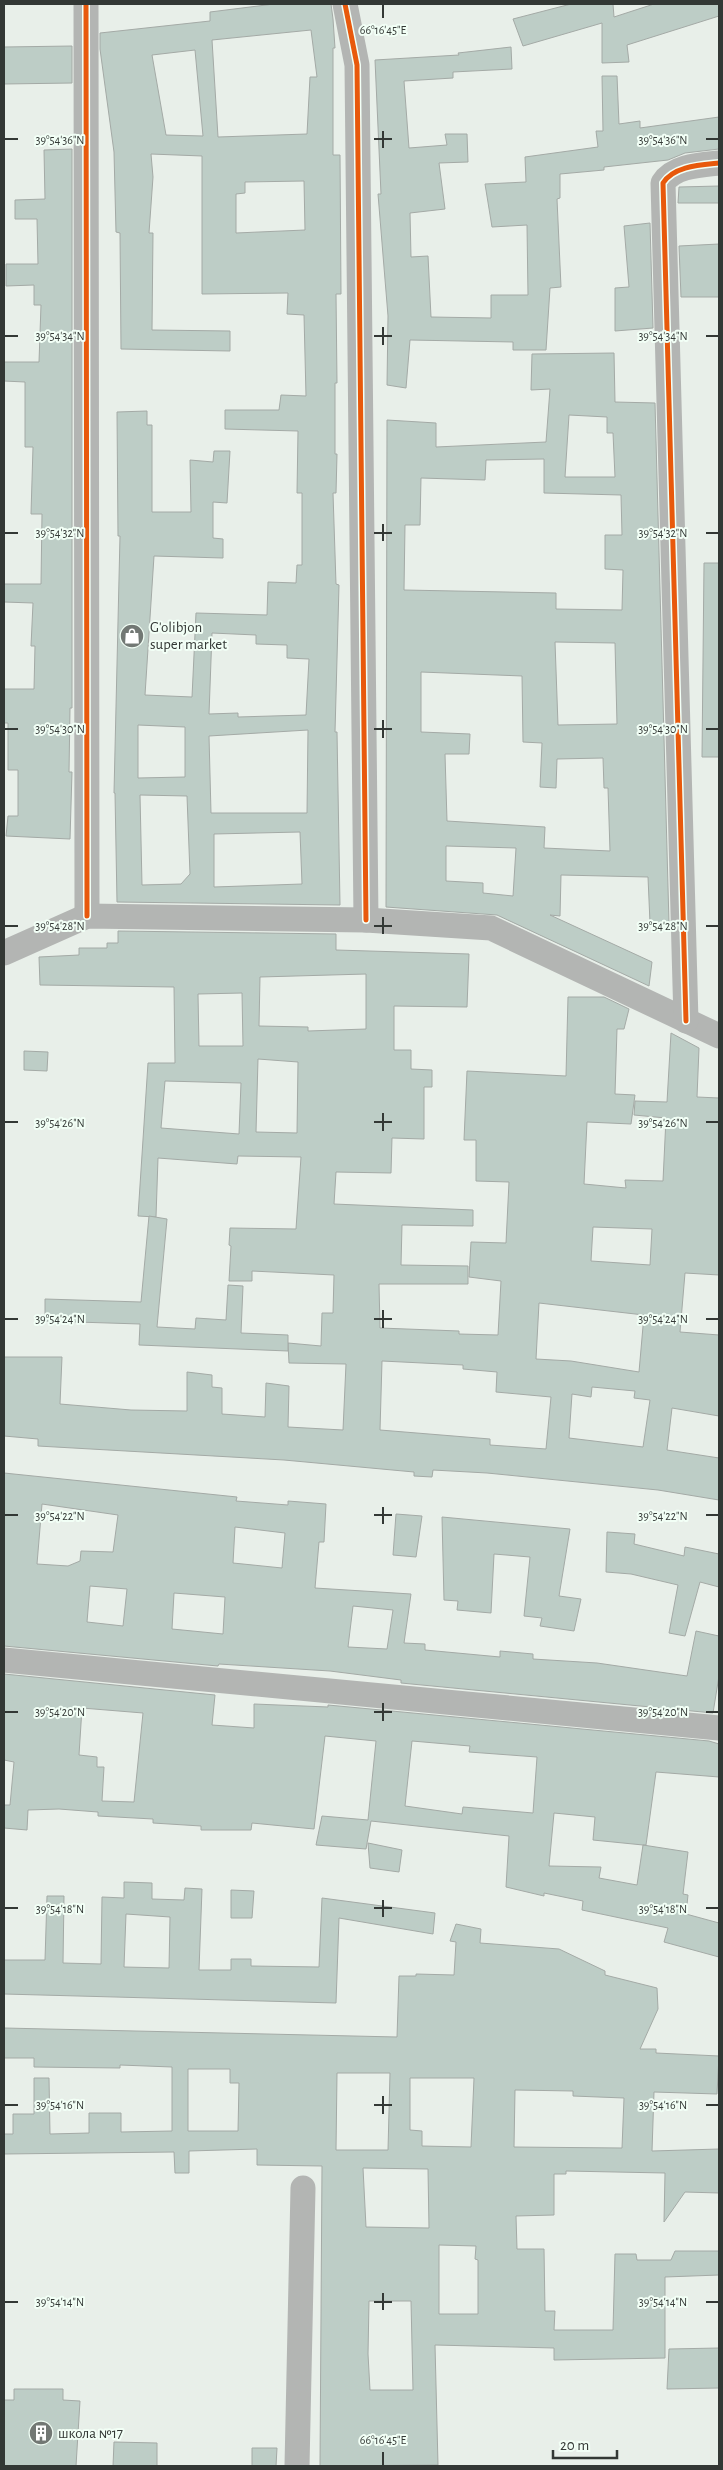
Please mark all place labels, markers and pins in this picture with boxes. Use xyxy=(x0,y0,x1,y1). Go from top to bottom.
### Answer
place label: G'olibjon super market xyxy=(150,620,227,652)
shop icon: G'olibjon super market xyxy=(119,623,145,649)
building icon: школа №17 xyxy=(28,2420,54,2446)
place label: школа №17 xyxy=(58,2426,123,2441)

